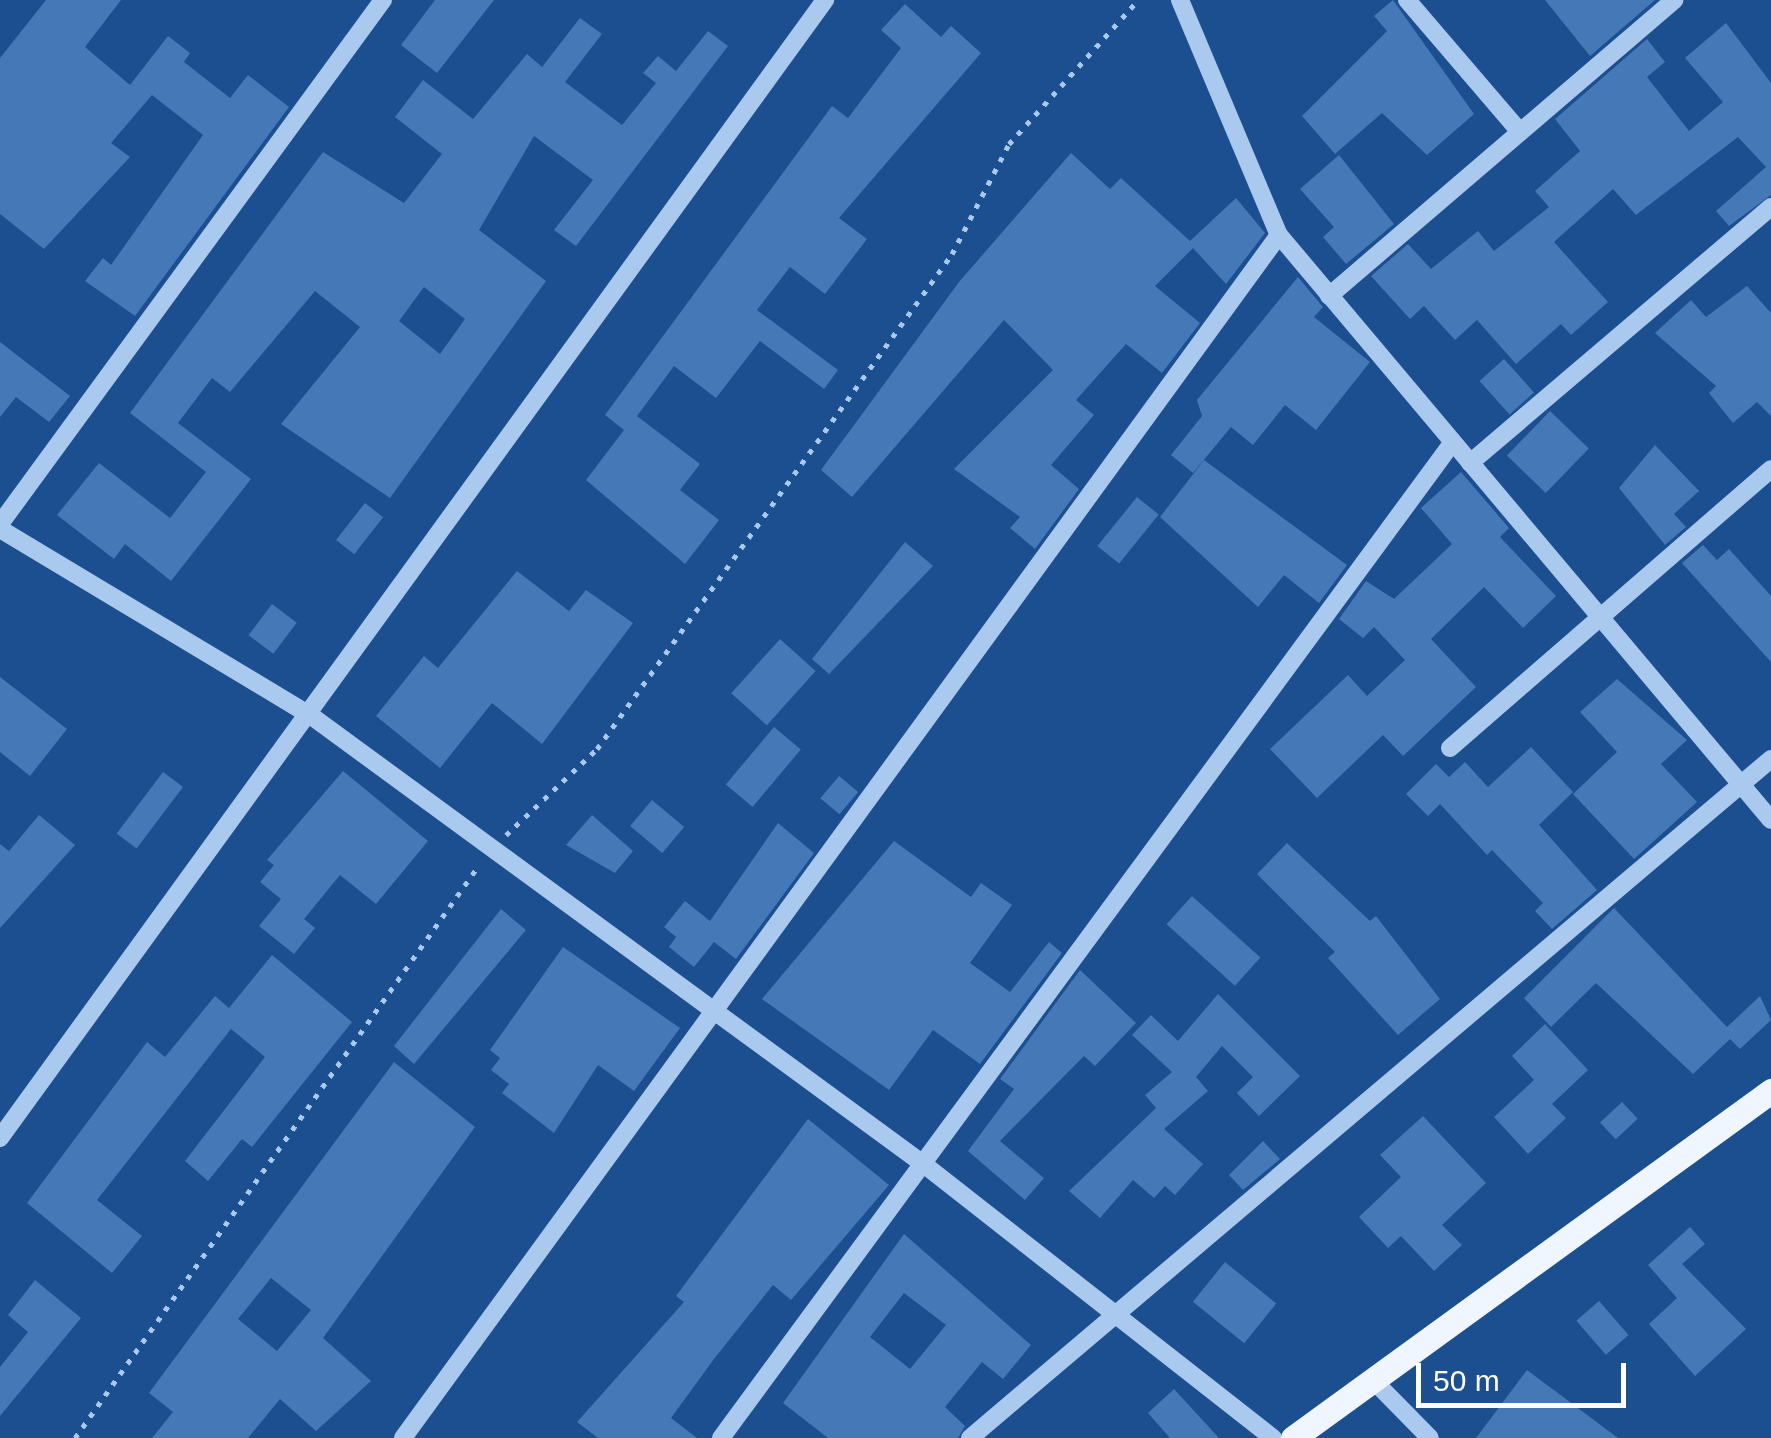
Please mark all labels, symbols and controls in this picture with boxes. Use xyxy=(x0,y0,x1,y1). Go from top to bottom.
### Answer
scale bar xyxy=(1421,1343,1631,1405)
text: 50 m xyxy=(1433,1364,1500,1397)

